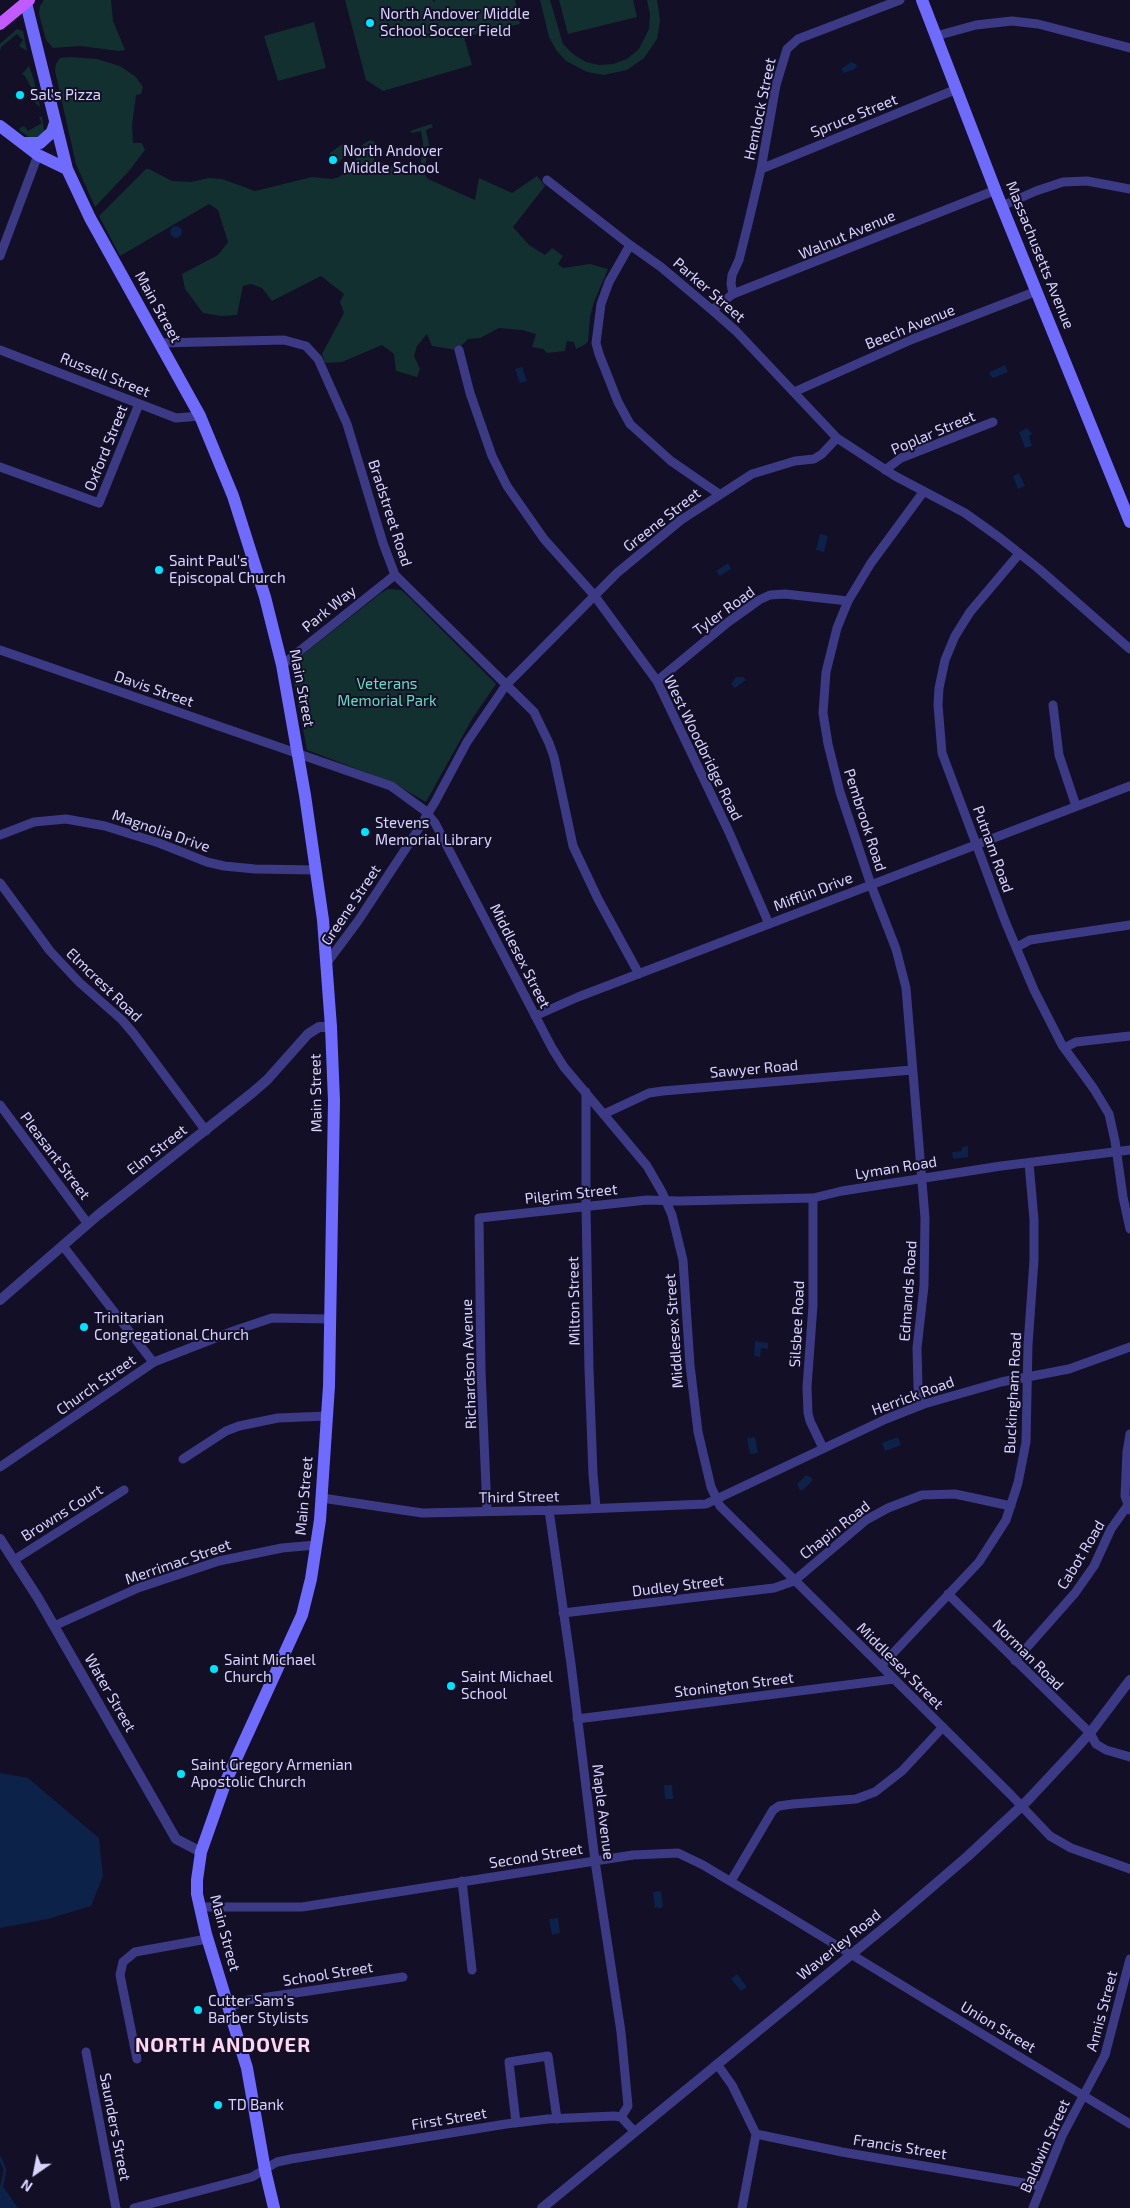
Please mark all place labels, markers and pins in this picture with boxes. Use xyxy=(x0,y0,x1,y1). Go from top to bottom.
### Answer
place label: North Andover Middle School Soccer Field xyxy=(380,5,530,40)
marker: North Andover Middle School Soccer Field xyxy=(364,17,376,29)
place label: Sal's Pizza xyxy=(30,86,101,104)
marker: Sal's Pizza xyxy=(14,89,26,101)
place label: North Andover Middle School xyxy=(343,142,443,177)
marker: North Andover Middle School xyxy=(327,154,339,166)
place label: Saint Paul's Episcopal Church xyxy=(169,552,286,587)
marker: Saint Paul's Episcopal Church xyxy=(153,564,165,576)
place label: Stevens Memorial Library xyxy=(375,814,492,849)
marker: Stevens Memorial Library xyxy=(359,826,371,838)
place label: Trinitarian Congregational Church xyxy=(94,1309,249,1344)
marker: Trinitarian Congregational Church xyxy=(78,1321,90,1333)
place label: Saint Michael Church xyxy=(224,1651,316,1686)
marker: Saint Michael Church xyxy=(208,1663,220,1675)
place label: Saint Michael School xyxy=(461,1668,553,1703)
marker: Saint Michael School xyxy=(445,1680,457,1692)
place label: Saint Gregory Armenian Apostolic Church xyxy=(191,1756,352,1791)
marker: Saint Gregory Armenian Apostolic Church xyxy=(175,1768,187,1780)
place label: Cutter Sam's Barber Stylists xyxy=(208,1992,309,2027)
marker: Cutter Sam's Barber Stylists xyxy=(192,2004,204,2016)
place label: TD Bank xyxy=(228,2096,284,2114)
marker: TD Bank xyxy=(212,2099,224,2111)

